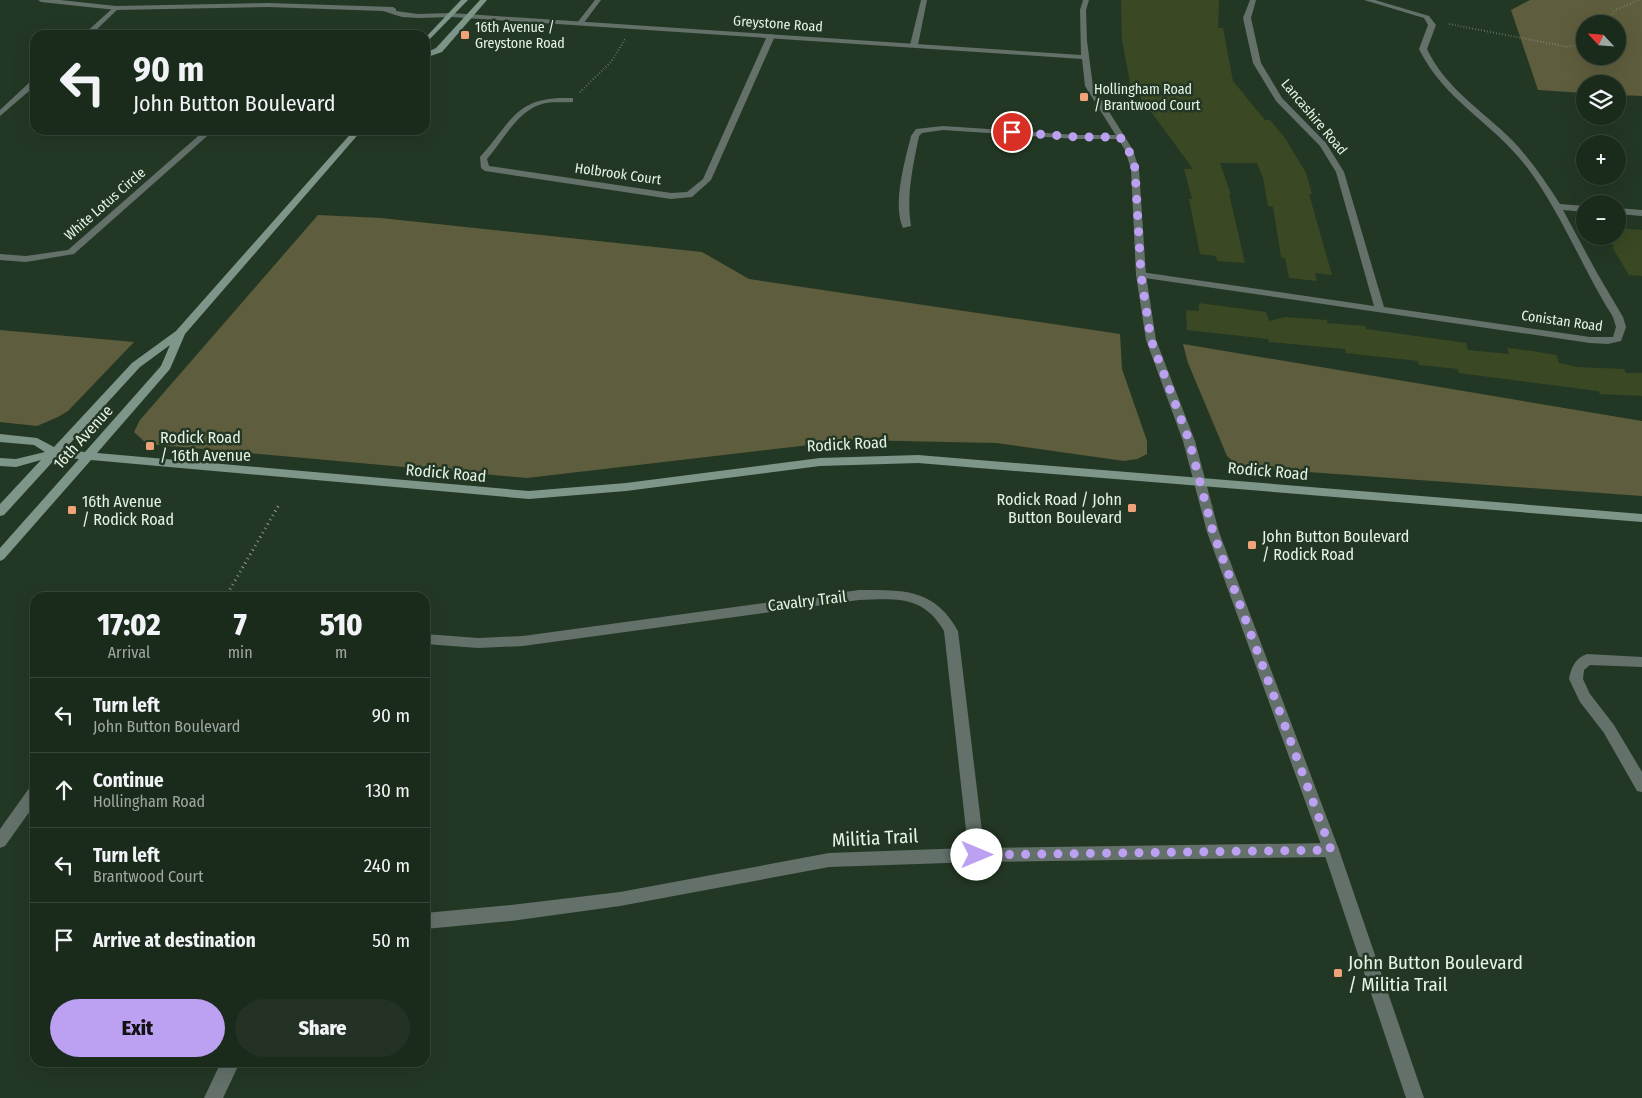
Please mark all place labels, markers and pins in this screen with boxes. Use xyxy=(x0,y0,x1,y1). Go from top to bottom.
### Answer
place label: 16th Avenue / Greystone Road xyxy=(475,19,565,52)
marker: 16th Avenue / Greystone Road xyxy=(459,29,471,41)
place label: Hollingham Road / Brantwood Court xyxy=(1094,81,1201,114)
marker: Hollingham Road / Brantwood Court xyxy=(1078,91,1090,103)
pin xyxy=(991,111,1033,153)
place label: Rodick Road / 16th Avenue xyxy=(160,428,251,465)
marker: Rodick Road / 16th Avenue xyxy=(144,440,156,452)
place label: Rodick Road / John Button Boulevard xyxy=(997,490,1122,527)
place label: 16th Avenue / Rodick Road xyxy=(82,492,174,529)
marker: Rodick Road / John Button Boulevard xyxy=(1126,502,1138,514)
marker: 16th Avenue / Rodick Road xyxy=(66,504,78,516)
place label: John Button Boulevard / Rodick Road xyxy=(1262,527,1409,564)
marker: John Button Boulevard / Rodick Road xyxy=(1246,539,1258,551)
place label: John Button Boulevard / Militia Trail xyxy=(1348,951,1523,996)
marker: John Button Boulevard / Militia Trail xyxy=(1332,967,1344,979)

